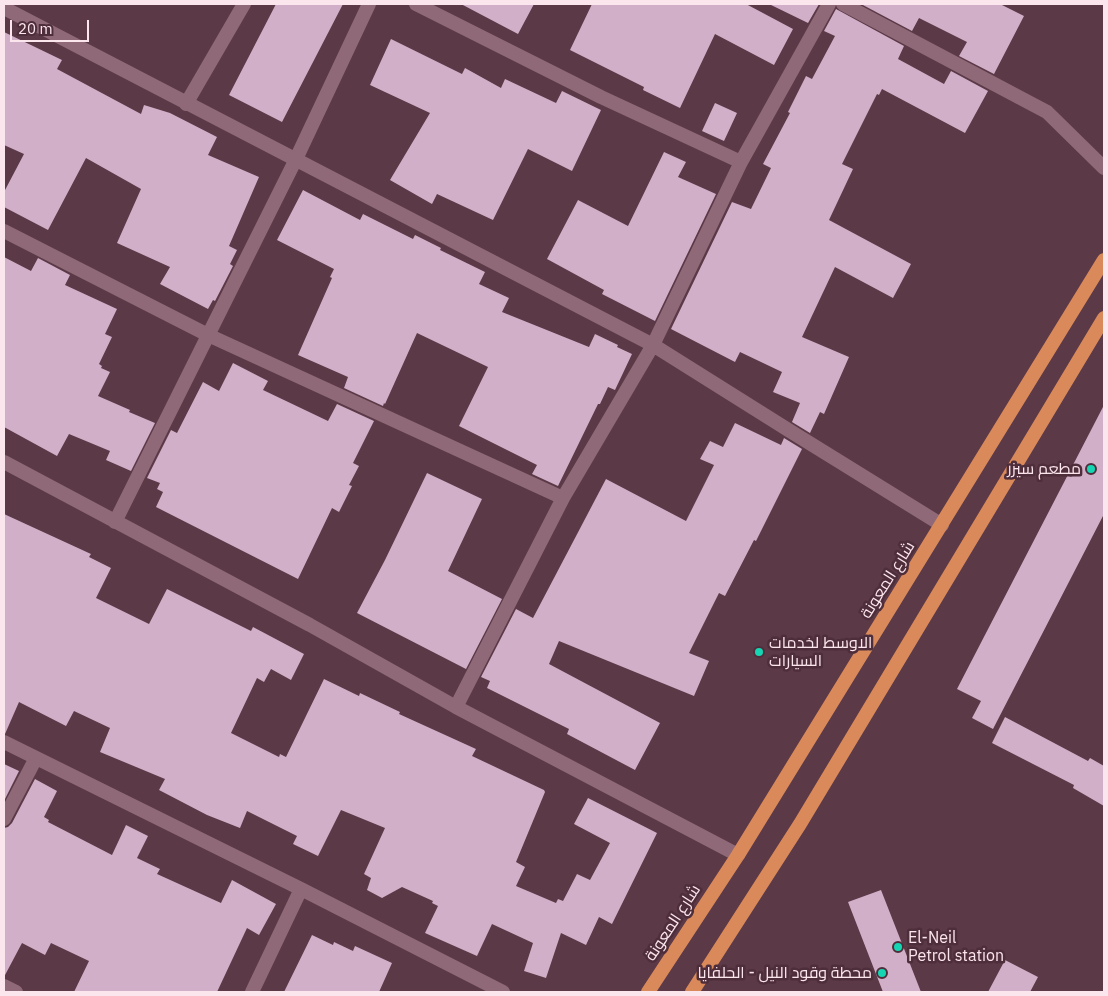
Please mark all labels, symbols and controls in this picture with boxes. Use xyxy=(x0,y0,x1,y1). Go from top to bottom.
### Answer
scale bar xyxy=(12,10,91,42)
text: 20 m xyxy=(18,19,53,38)
place label: مطعم سيزر xyxy=(1007,459,1081,479)
marker: مطعم سيزر xyxy=(1085,463,1097,475)
street label: شارع المعونة xyxy=(857,538,919,622)
place label: الاوسط لخدمات السيارات xyxy=(769,633,872,671)
marker: الاوسط لخدمات السيارات xyxy=(753,646,765,658)
street label: شارع المعونة xyxy=(641,881,705,965)
place label: El-Neil Petrol station xyxy=(908,928,1004,966)
marker: El-Neil Petrol station xyxy=(892,941,904,953)
place label: محطة وقود النيل - الحلفايا xyxy=(697,963,872,983)
marker: محطة وقود النيل - الحلفايا xyxy=(876,967,888,979)

